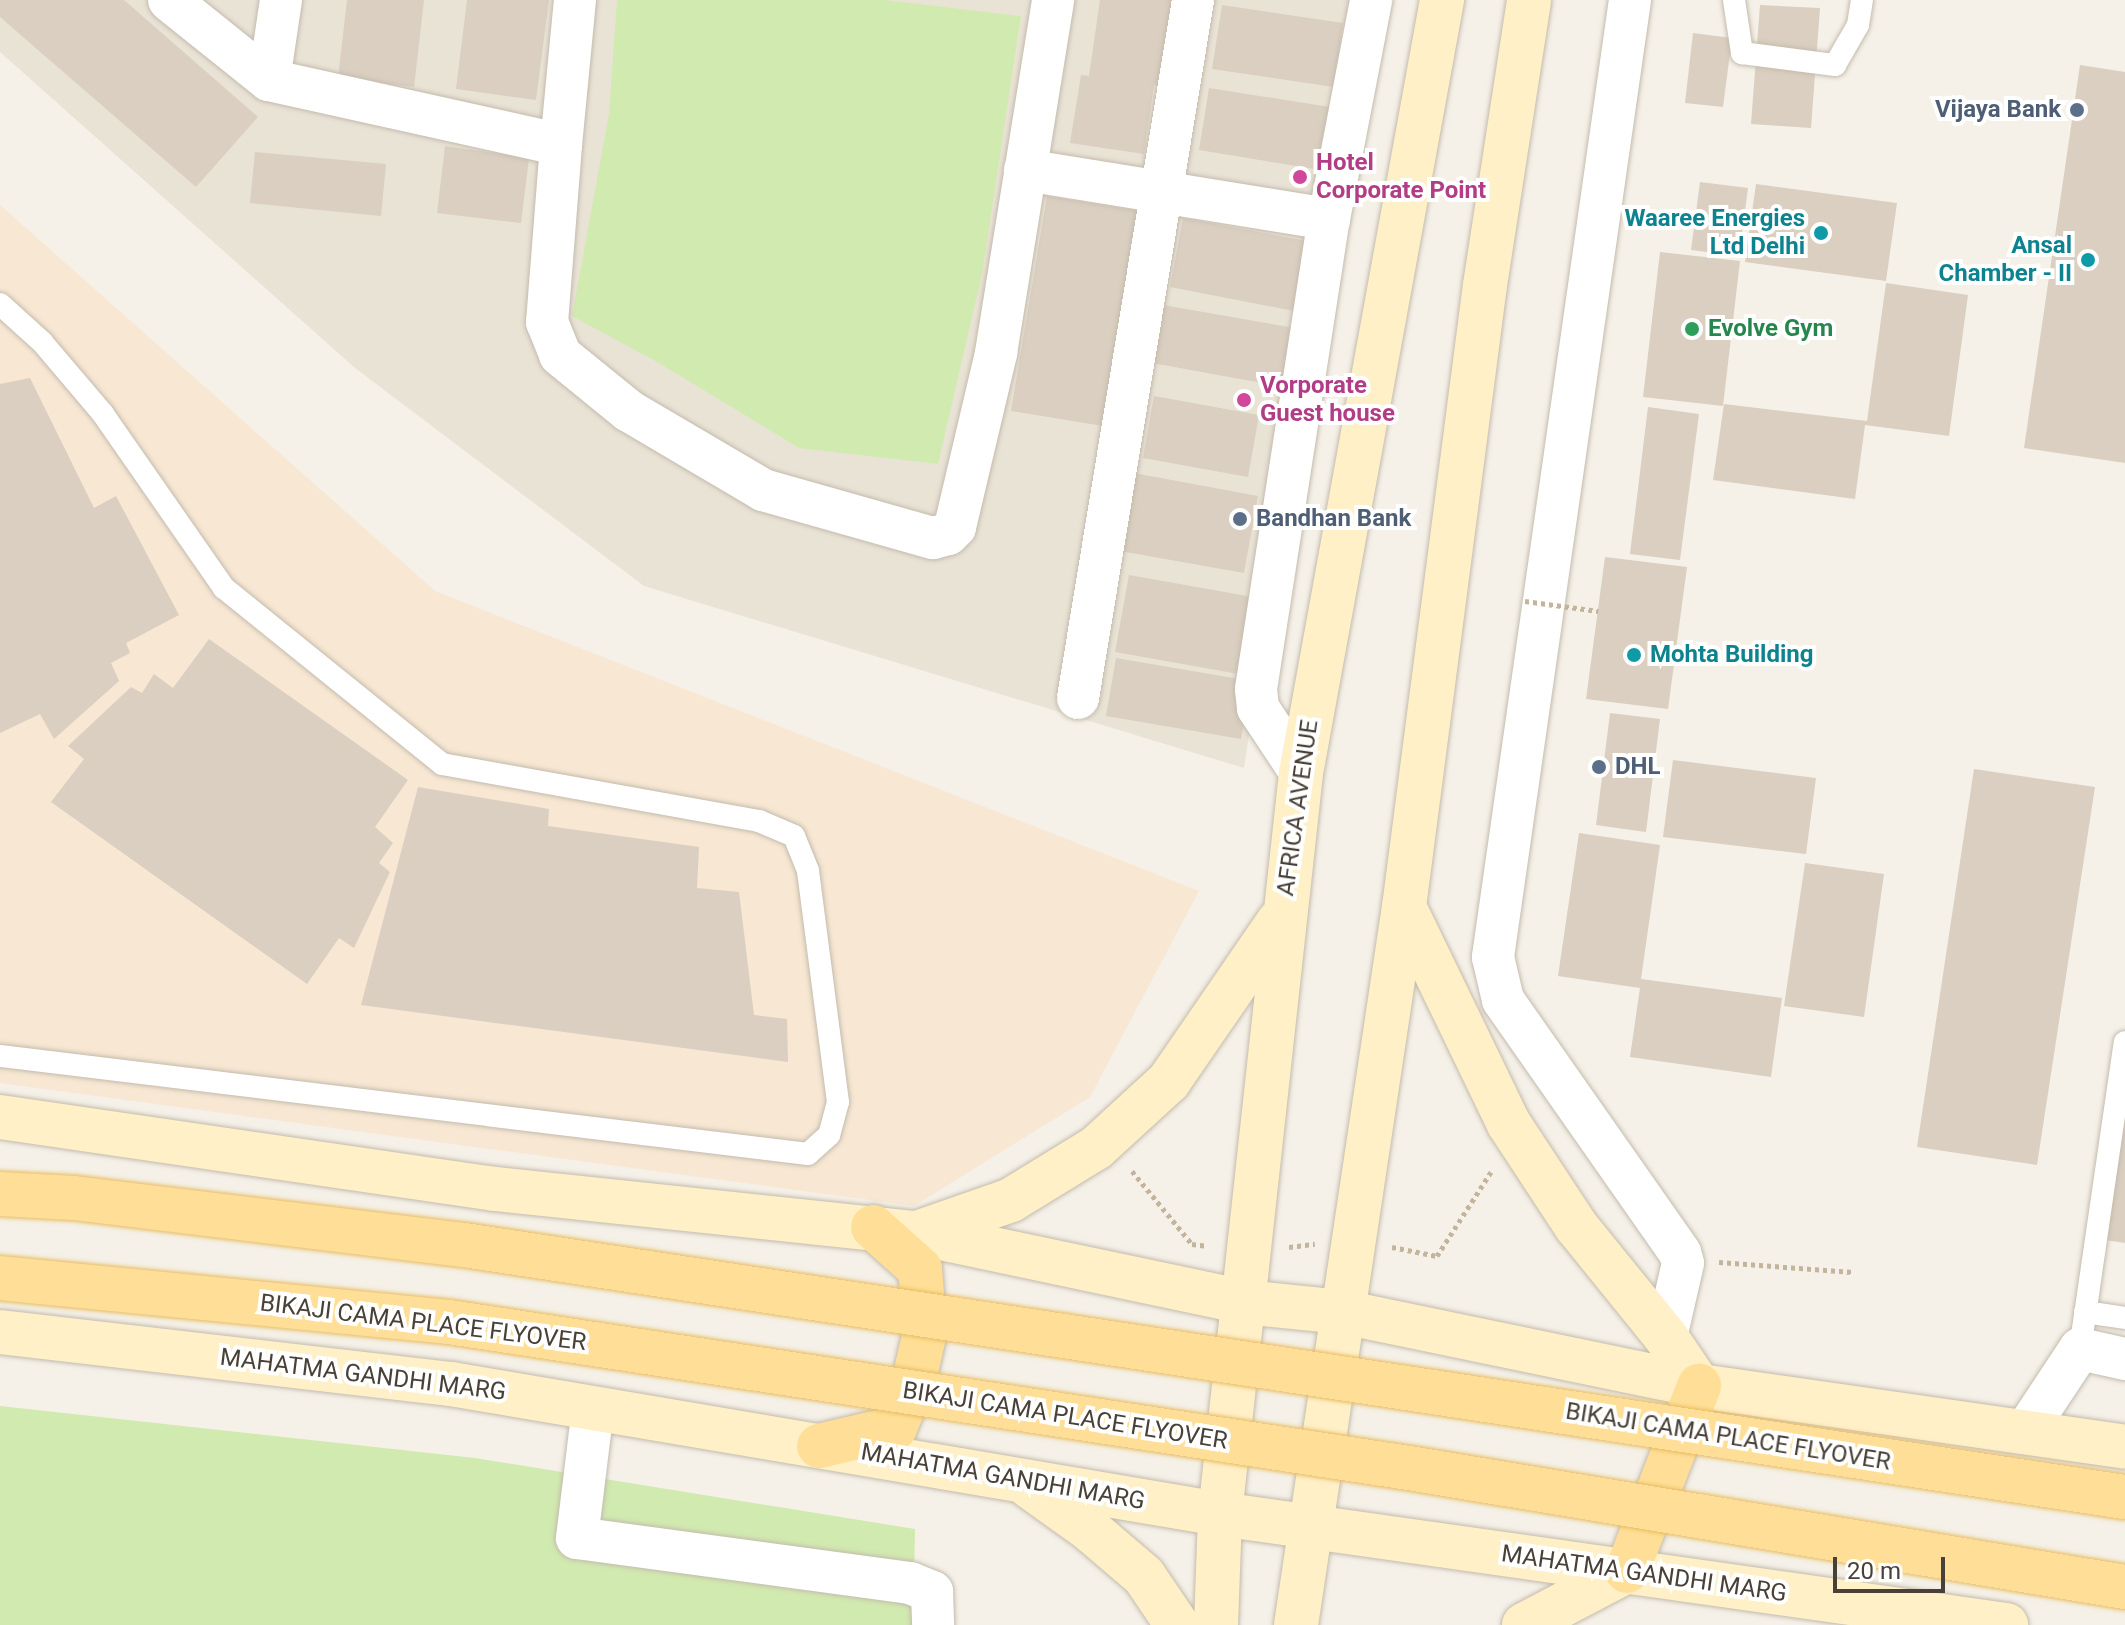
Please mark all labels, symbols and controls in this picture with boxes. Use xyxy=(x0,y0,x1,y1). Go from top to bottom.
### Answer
place label: Vijaya Bank xyxy=(1935,96,2061,124)
marker: Vijaya Bank xyxy=(2068,101,2086,119)
place label: Hotel Corporate Point xyxy=(1316,149,1486,205)
marker: Hotel Corporate Point xyxy=(1291,168,1309,186)
place label: Waaree Energies Ltd Delhi xyxy=(1624,205,1805,261)
marker: Waaree Energies Ltd Delhi xyxy=(1812,224,1830,242)
place label: Ansal Chamber - II xyxy=(1939,232,2072,288)
marker: Ansal Chamber - II xyxy=(2079,251,2097,269)
place label: Evolve Gym xyxy=(1708,315,1833,343)
marker: Evolve Gym xyxy=(1683,320,1701,338)
place label: Vorporate Guest house xyxy=(1260,372,1395,428)
marker: Vorporate Guest house xyxy=(1235,391,1253,409)
place label: Bandhan Bank xyxy=(1256,505,1411,533)
marker: Bandhan Bank xyxy=(1231,510,1249,528)
place label: Mohta Building xyxy=(1650,641,1813,669)
marker: Mohta Building xyxy=(1625,646,1643,664)
street label: AFRICA AVENUE xyxy=(1271,718,1325,898)
place label: DHL xyxy=(1615,753,1661,781)
marker: DHL xyxy=(1590,758,1608,776)
street label: BIKAJI CAMA PLACE FLYOVER xyxy=(258,1289,588,1357)
street label: MAHATMA GANDHI MARG xyxy=(218,1343,508,1407)
street label: BIKAJI CAMA PLACE FLYOVER xyxy=(901,1376,1229,1456)
street label: BIKAJI CAMA PLACE FLYOVER xyxy=(1564,1397,1892,1477)
street label: MAHATMA GANDHI MARG xyxy=(859,1438,1147,1516)
street label: MAHATMA GANDHI MARG xyxy=(1499,1540,1789,1608)
scale bar xyxy=(1837,1541,1949,1591)
text: 20 m xyxy=(1847,1557,1901,1585)

